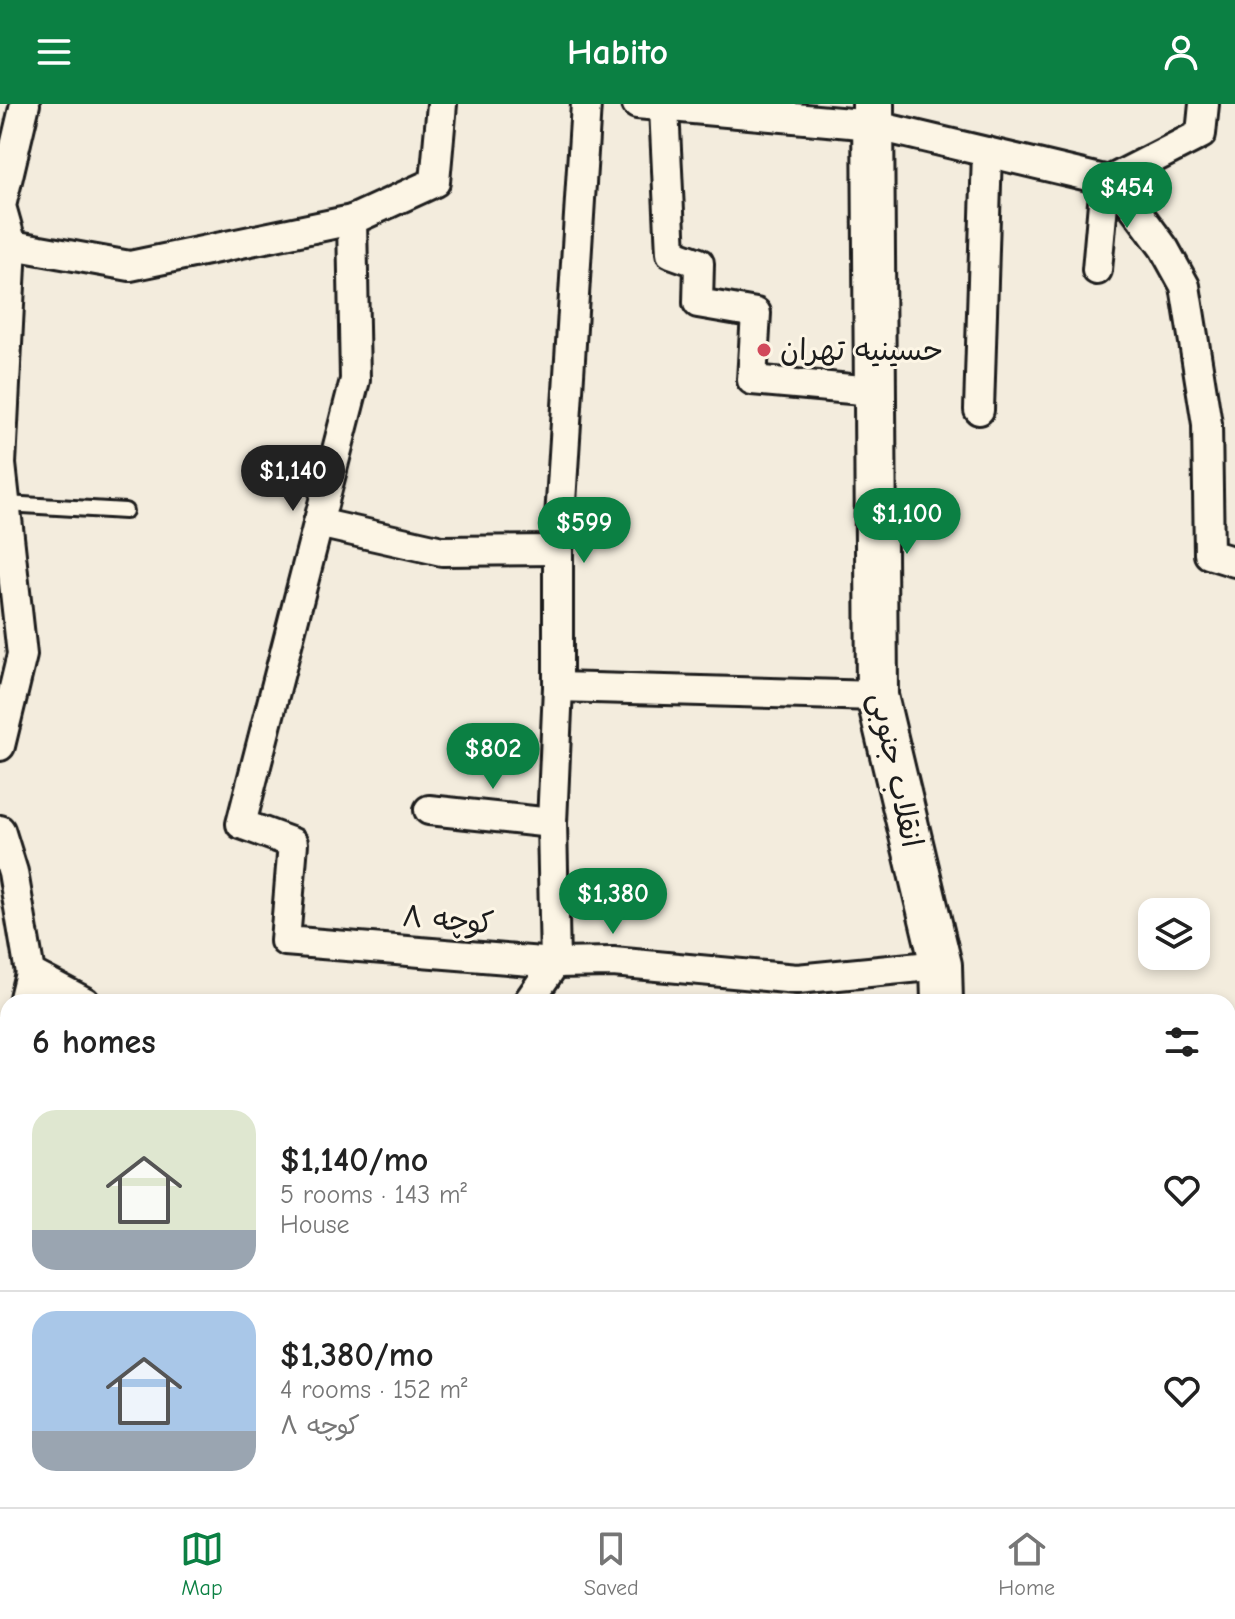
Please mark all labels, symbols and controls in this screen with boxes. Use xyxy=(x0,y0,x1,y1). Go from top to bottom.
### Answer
icon: menu xyxy=(32,30,76,74)
icon: person xyxy=(1159,30,1203,74)
text: Habito xyxy=(567,32,668,73)
pin: $454 xyxy=(1080,162,1174,230)
text: $454 xyxy=(1100,173,1154,203)
place label: حسینیه تهران xyxy=(780,333,943,368)
marker: حسینیه تهران xyxy=(755,341,773,359)
pin: $1,140 xyxy=(228,445,358,513)
text: $1,140 xyxy=(259,456,327,486)
pin: $1,100 xyxy=(842,488,972,556)
pin: $599 xyxy=(537,497,631,565)
text: $1,100 xyxy=(872,499,942,529)
text: $599 xyxy=(556,508,612,538)
street label: انقلاب جنوبی xyxy=(861,689,929,851)
pin: $802 xyxy=(446,723,540,791)
text: $802 xyxy=(465,734,521,764)
pin: $1,380 xyxy=(548,868,678,936)
text: $1,380 xyxy=(577,879,649,909)
map controls xyxy=(1138,898,1210,970)
button: layers xyxy=(1138,898,1210,970)
street label: کوچه ۸ xyxy=(400,899,495,942)
icon: filters xyxy=(1160,1020,1204,1064)
text: 6 homes xyxy=(32,1022,156,1062)
text: $1,140/mo xyxy=(280,1140,428,1180)
icon: home xyxy=(96,1142,192,1238)
icon: heart xyxy=(1160,1168,1204,1212)
text: 5 rooms · 143 m² xyxy=(280,1180,467,1210)
text: House xyxy=(280,1210,350,1240)
text: $1,380/mo xyxy=(280,1335,433,1375)
icon: home xyxy=(96,1343,192,1439)
icon: heart xyxy=(1160,1369,1204,1413)
text: 4 rooms · 152 m² xyxy=(280,1375,468,1405)
text: کوچه ۸ xyxy=(280,1411,360,1441)
tab: Map xyxy=(180,1527,224,1601)
tab: Saved xyxy=(584,1527,639,1601)
tab: Home xyxy=(998,1527,1055,1601)

